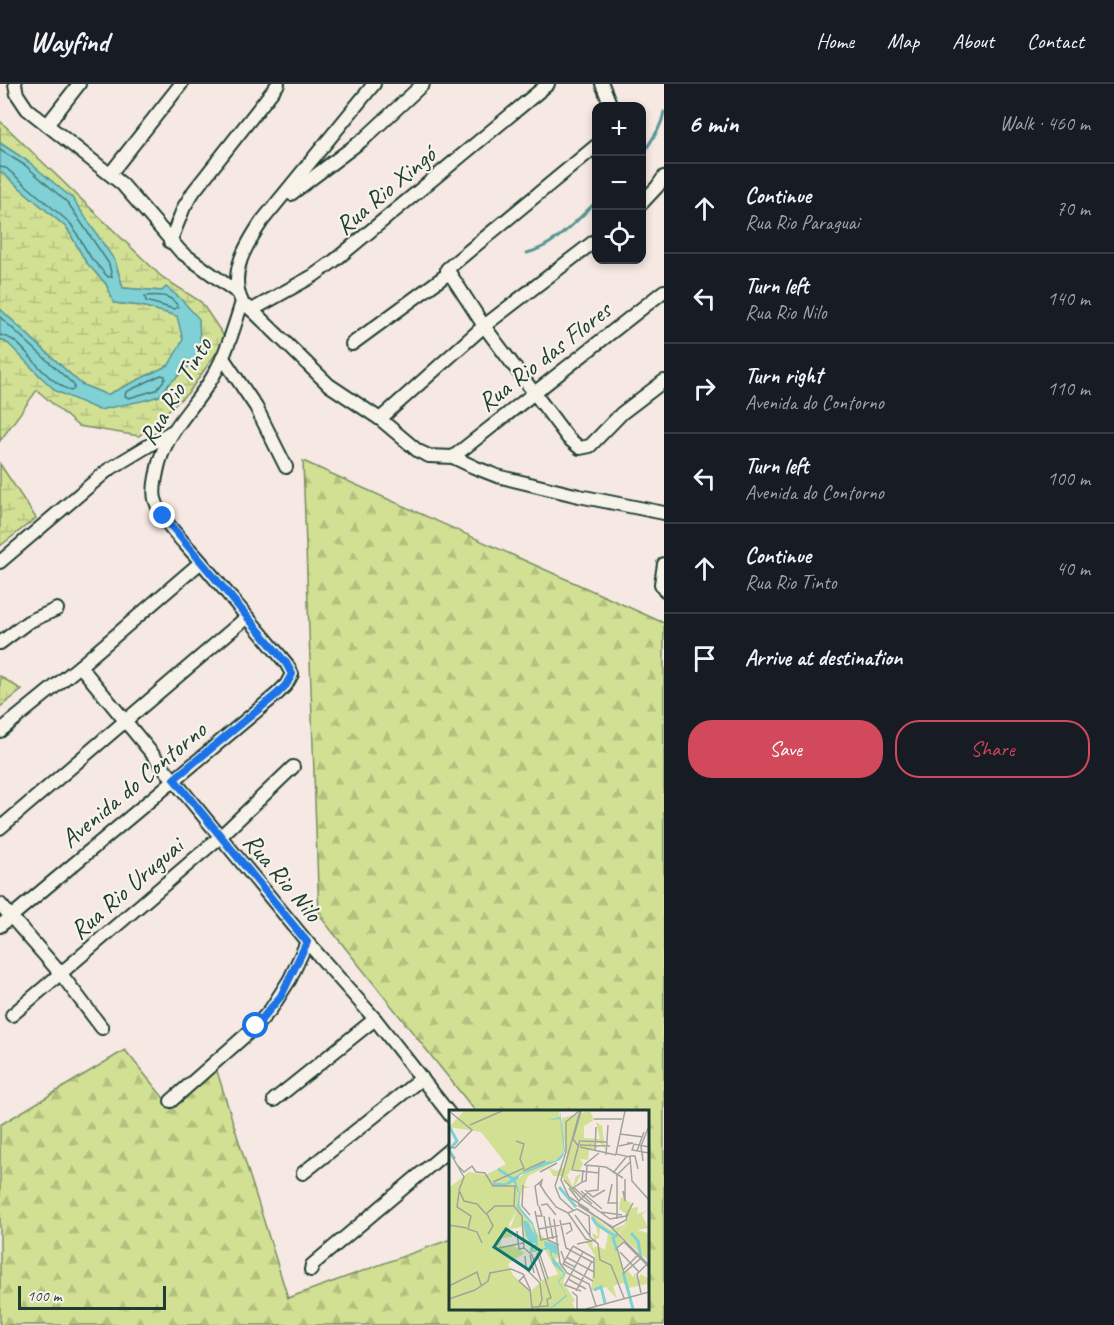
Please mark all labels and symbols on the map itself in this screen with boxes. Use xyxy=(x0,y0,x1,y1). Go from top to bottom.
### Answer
street label: Rua Rio Xingó xyxy=(328,136,445,242)
street label: Rua Rio das Flores xyxy=(471,293,619,419)
street label: Rua Rio Tinto xyxy=(131,330,220,451)
route end xyxy=(149,502,175,528)
street label: Avenida do Contorno xyxy=(54,713,214,855)
street label: Rua Rio Nilo xyxy=(236,826,330,930)
street label: Rua Rio Uruguai xyxy=(63,828,192,947)
route start xyxy=(242,1012,268,1038)
inset map xyxy=(449,1110,649,1310)
scale bar xyxy=(18,1283,166,1310)

